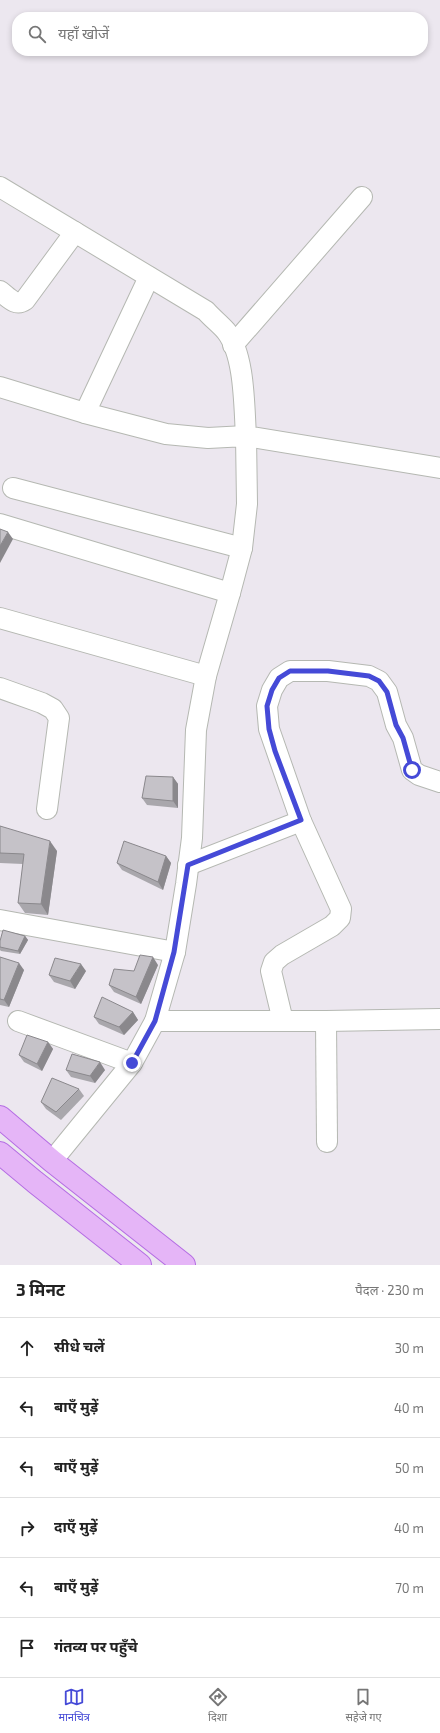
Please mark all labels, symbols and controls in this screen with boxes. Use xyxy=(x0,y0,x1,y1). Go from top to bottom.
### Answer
search box xyxy=(12,12,428,56)
icon: search xyxy=(26,23,48,45)
text: यहाँ खोजें xyxy=(58,24,109,42)
route start xyxy=(403,761,421,779)
route end xyxy=(123,1054,141,1072)
text: 3 मिनट xyxy=(16,1279,65,1299)
text: पैदल · 230 m xyxy=(355,1282,424,1298)
icon: ahead xyxy=(16,1337,38,1359)
text: सीधे चलें xyxy=(54,1337,105,1355)
text: 30 m xyxy=(395,1340,424,1356)
icon: left xyxy=(16,1397,38,1419)
text: बाएँ मुड़ें xyxy=(54,1397,98,1415)
text: 40 m xyxy=(394,1400,424,1416)
icon: left xyxy=(16,1457,38,1479)
text: बाएँ मुड़ें xyxy=(54,1457,98,1475)
text: 50 m xyxy=(395,1460,424,1476)
icon: right xyxy=(16,1517,38,1539)
text: दाएँ मुड़ें xyxy=(54,1517,98,1535)
text: 40 m xyxy=(394,1520,424,1536)
icon: left xyxy=(16,1577,38,1599)
text: बाएँ मुड़ें xyxy=(54,1577,98,1595)
text: 70 m xyxy=(395,1580,424,1596)
icon: arrive xyxy=(16,1637,38,1659)
text: गंतव्य पर पहुँचे xyxy=(54,1637,138,1655)
tab: मानचित्र xyxy=(58,1686,90,1725)
tab: दिशा xyxy=(207,1686,229,1725)
tab: सहेजे गए xyxy=(345,1686,382,1725)

